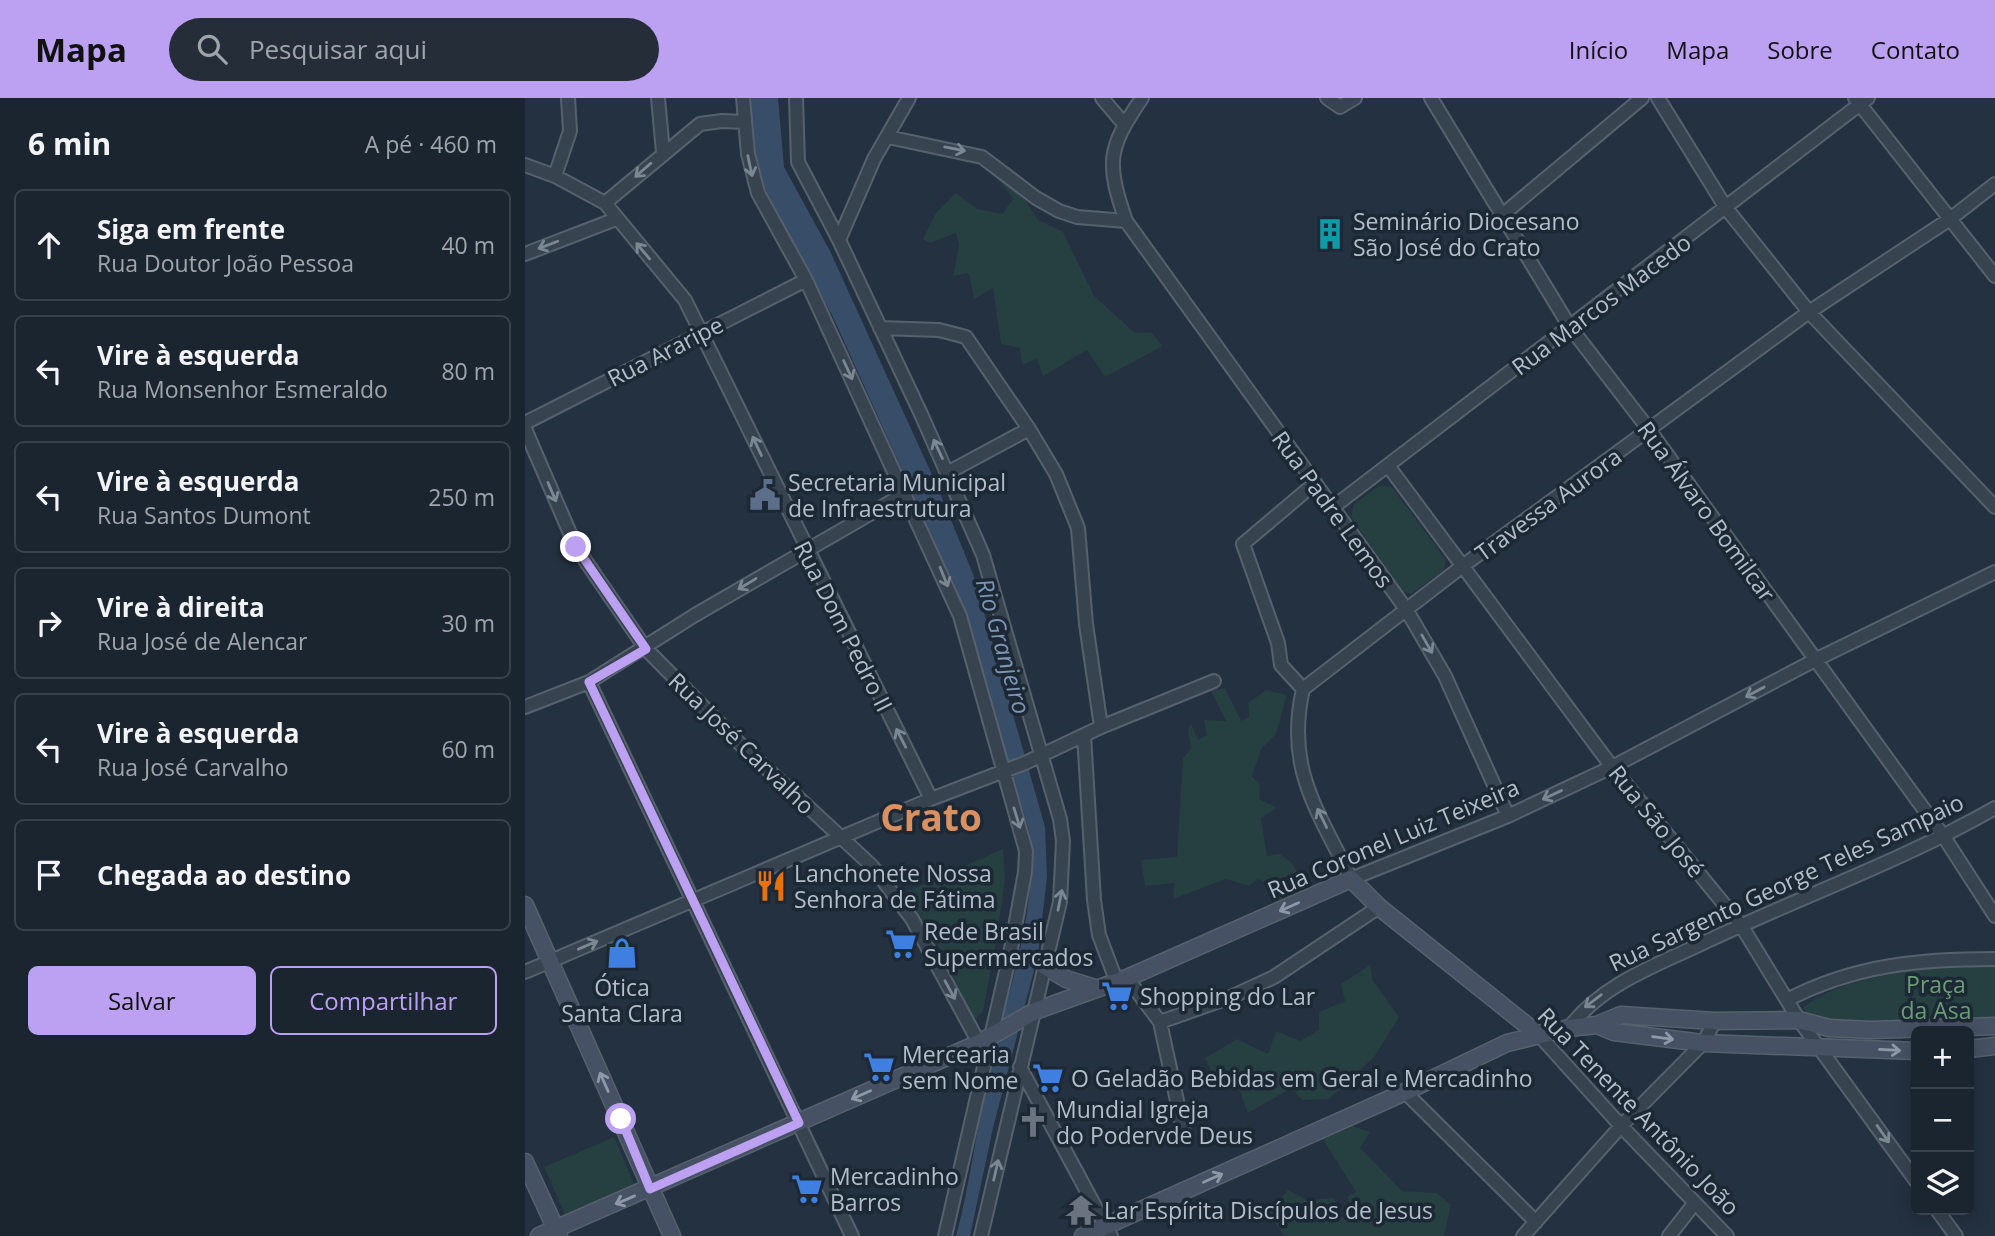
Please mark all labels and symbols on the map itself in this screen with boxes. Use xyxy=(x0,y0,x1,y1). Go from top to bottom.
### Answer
one-way arrow xyxy=(943,143,966,157)
one-way arrow xyxy=(744,154,758,177)
one-way arrow xyxy=(634,162,652,178)
place label: Seminário Diocesano São José do Crato xyxy=(1353,205,1579,263)
building icon: Seminário Diocesano São José do Crato xyxy=(1313,217,1347,251)
street label: Rua Marcos Macedo xyxy=(1505,226,1697,382)
one-way arrow xyxy=(537,240,559,252)
one-way arrow xyxy=(635,242,651,260)
street label: Rua Araripe xyxy=(602,308,728,394)
one-way arrow xyxy=(842,359,855,380)
street label: Rua Álvaro Bomilcar xyxy=(1631,414,1784,608)
street label: Rua Padre Lemos xyxy=(1265,424,1401,594)
one-way arrow xyxy=(750,436,763,457)
one-way arrow xyxy=(931,439,944,460)
street label: Travessa Aurora xyxy=(1468,440,1628,568)
place label: Secretaria Municipal de Infraestrutura xyxy=(788,466,1006,524)
public building icon: Secretaria Municipal de Infraestrutura xyxy=(748,478,782,512)
one-way arrow xyxy=(546,481,559,502)
route end xyxy=(560,531,591,562)
street label: Rua Dom Pedro II xyxy=(787,535,901,717)
one-way arrow xyxy=(938,565,951,587)
water label: Rio Granjeiro xyxy=(969,574,1039,718)
one-way arrow xyxy=(737,577,757,591)
one-way arrow xyxy=(1420,634,1434,654)
street label: Rua José Carvalho xyxy=(662,665,822,821)
one-way arrow xyxy=(1745,686,1766,699)
one-way arrow xyxy=(893,728,907,749)
street label: Rua São José xyxy=(1602,758,1712,884)
street label: Rua Coronel Luiz Teixeira xyxy=(1262,770,1524,906)
street label: Rua Sargento George Teles Sampaio xyxy=(1603,786,1969,978)
one-way arrow xyxy=(1542,789,1563,802)
district label: Crato xyxy=(880,791,982,842)
one-way arrow xyxy=(1012,806,1025,828)
one-way arrow xyxy=(1314,808,1328,829)
place label: Lanchonete Nossa Senhora de Fátima xyxy=(794,857,995,915)
restaurant icon: Lanchonete Nossa Senhora de Fátima xyxy=(754,869,788,903)
one-way arrow xyxy=(1053,889,1067,912)
one-way arrow xyxy=(1278,901,1300,914)
place label: Rede Brasil Supermercados xyxy=(924,915,1093,973)
supermarket icon: Rede Brasil Supermercados xyxy=(884,927,918,961)
shop icon: Ótica Santa Clara xyxy=(605,936,639,970)
one-way arrow xyxy=(576,938,598,951)
park label: Praça da Asa xyxy=(1900,968,1972,1026)
place label: Ótica Santa Clara xyxy=(561,971,683,1029)
one-way arrow xyxy=(944,979,957,1000)
supermarket icon: Shopping do Lar xyxy=(1100,979,1134,1013)
place label: Shopping do Lar xyxy=(1140,980,1316,1012)
one-way arrow xyxy=(1585,994,1603,1009)
street label: Rua Tenente Antônio João xyxy=(1531,1000,1747,1222)
one-way arrow xyxy=(1652,1031,1674,1044)
place label: Mercearia sem Nome xyxy=(902,1038,1019,1096)
one-way arrow xyxy=(1879,1043,1902,1056)
supermarket icon: Mercearia sem Nome xyxy=(862,1050,896,1084)
supermarket icon: O Geladão Bebidas em Geral e Mercadinho xyxy=(1031,1061,1065,1095)
place label: O Geladão Bebidas em Geral e Mercadinho xyxy=(1071,1062,1533,1094)
one-way arrow xyxy=(597,1071,610,1093)
one-way arrow xyxy=(851,1089,873,1102)
place label: Mundial Igreja do Podervde Deus xyxy=(1056,1093,1253,1151)
route start xyxy=(605,1103,636,1134)
church icon: Mundial Igreja do Podervde Deus xyxy=(1016,1105,1050,1139)
one-way arrow xyxy=(1876,1124,1890,1143)
one-way arrow xyxy=(991,1159,1004,1181)
place label: Mercadinho Barros xyxy=(830,1160,959,1218)
one-way arrow xyxy=(1202,1171,1223,1184)
supermarket icon: Mercadinho Barros xyxy=(790,1172,824,1206)
temple icon: Lar Espírita Discípulos de Jesus xyxy=(1064,1193,1098,1227)
one-way arrow xyxy=(614,1194,636,1207)
place label: Lar Espírita Discípulos de Jesus xyxy=(1104,1194,1433,1226)

